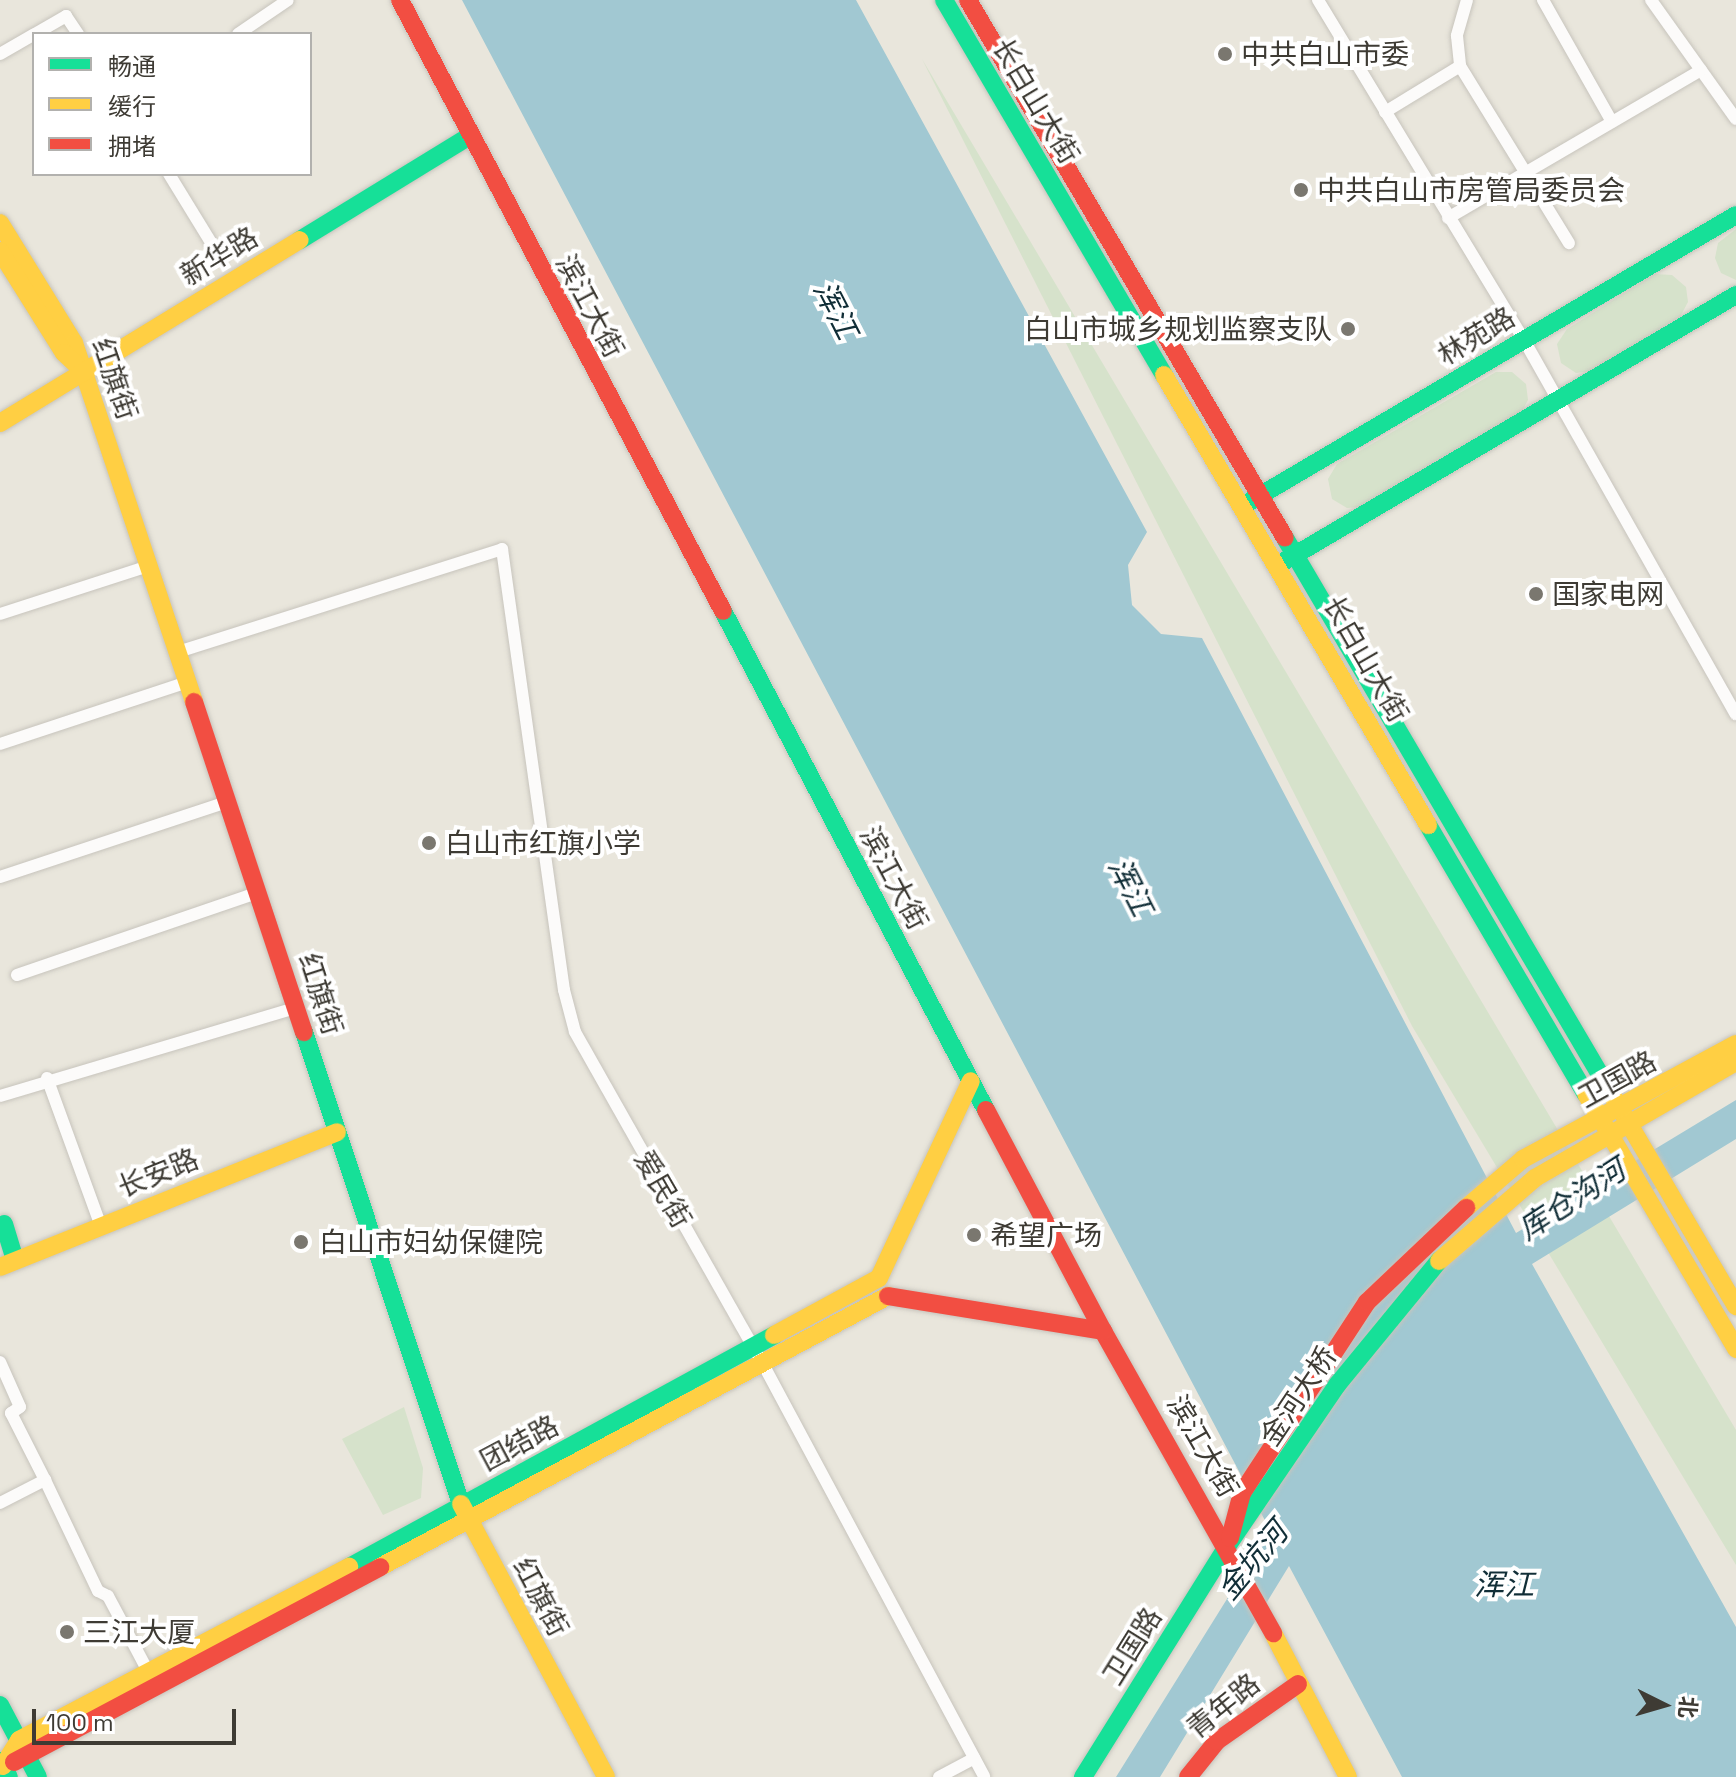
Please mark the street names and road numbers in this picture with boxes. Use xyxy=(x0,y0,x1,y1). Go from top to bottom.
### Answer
street label: 长白山大街 xyxy=(986,32,1086,170)
street label: 新华路 xyxy=(174,220,264,292)
street label: 滨江大街 xyxy=(549,249,631,363)
street label: 林苑路 xyxy=(1431,300,1521,372)
street label: 红旗街 xyxy=(85,334,145,424)
street label: 长白山大街 xyxy=(1316,590,1416,728)
street label: 滨江大街 xyxy=(853,821,935,935)
street label: 红旗街 xyxy=(292,949,350,1039)
street label: 卫国路 xyxy=(1572,1044,1662,1114)
street label: 长安路 xyxy=(113,1142,203,1204)
street label: 爱民街 xyxy=(627,1144,699,1234)
street label: 金河大桥 xyxy=(1253,1340,1343,1452)
street label: 滨江大街 xyxy=(1160,1389,1246,1503)
street label: 团结路 xyxy=(474,1408,564,1478)
street label: 红旗街 xyxy=(506,1552,576,1642)
street label: 卫国路 xyxy=(1095,1601,1169,1691)
street label: 青年路 xyxy=(1180,1667,1266,1745)

